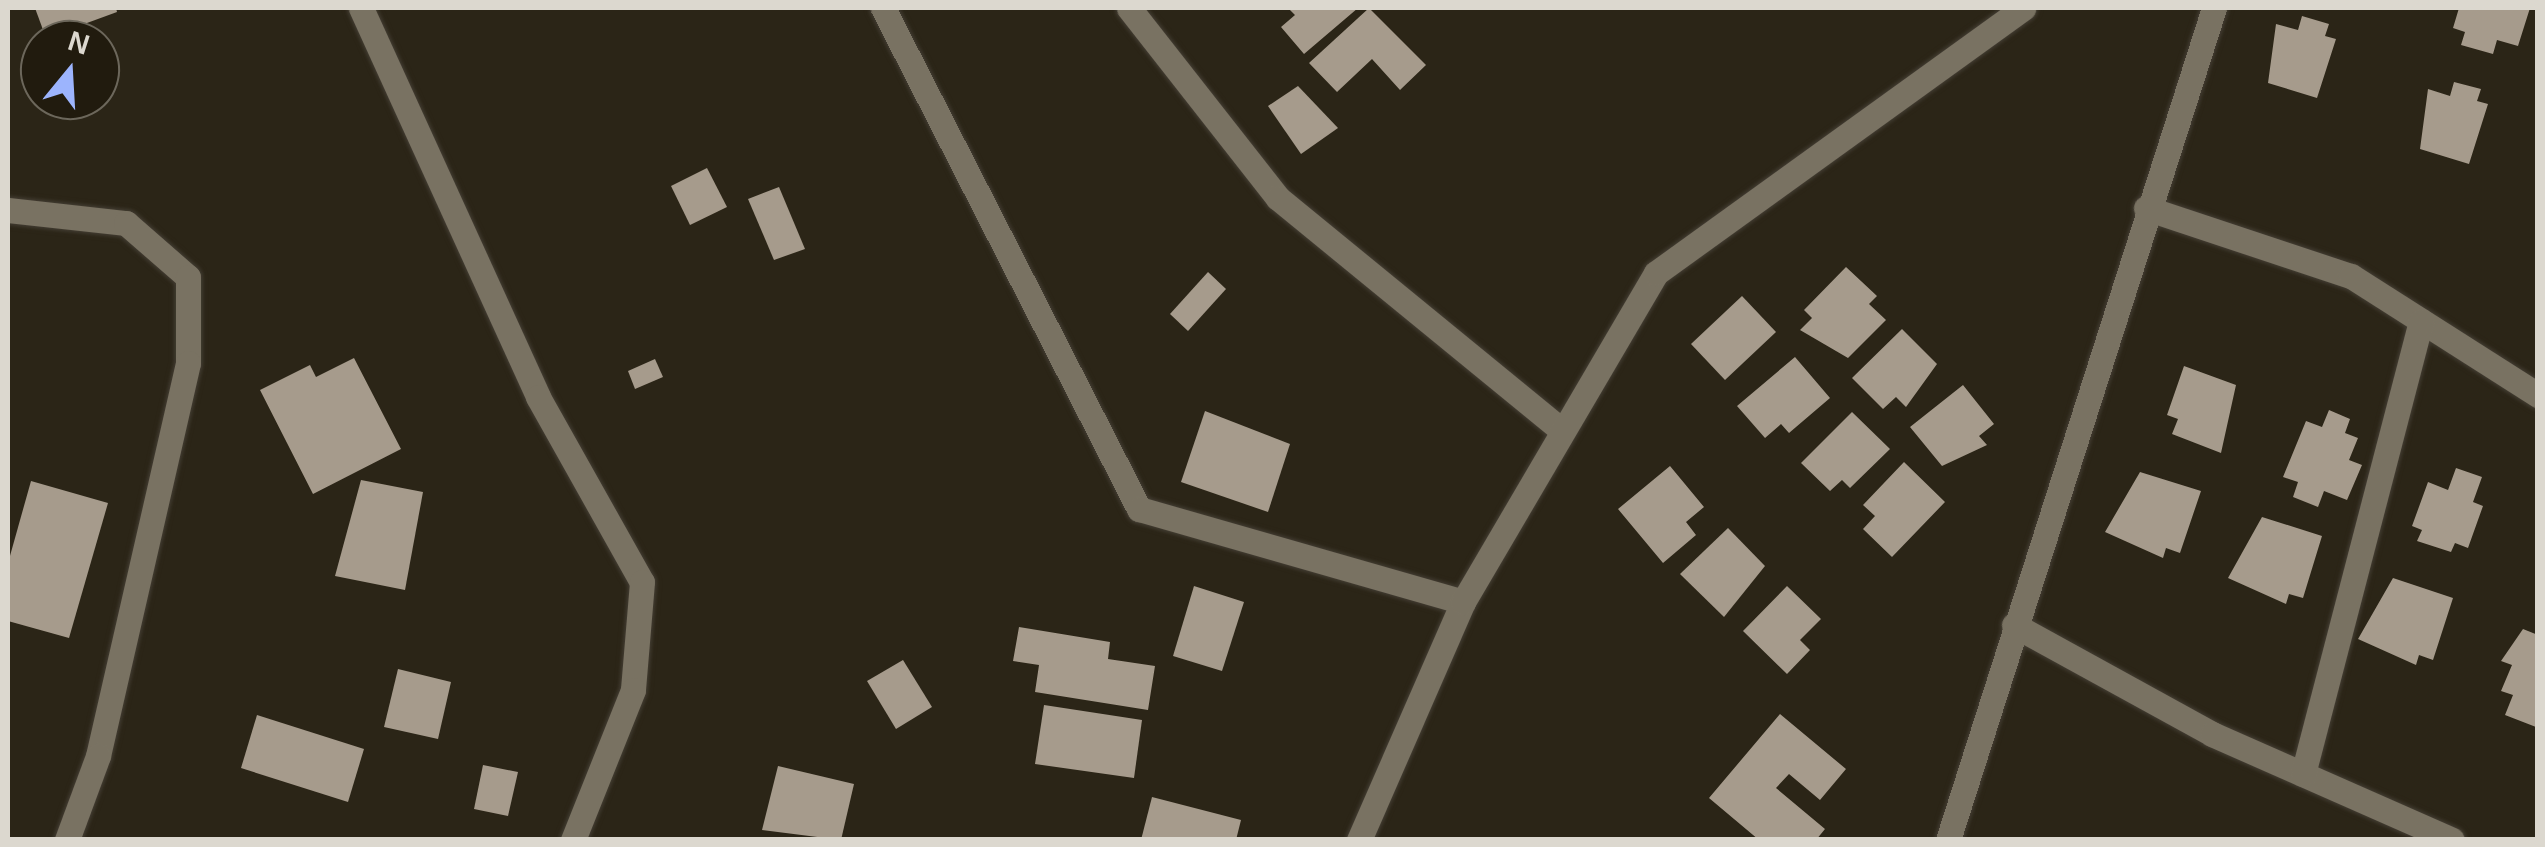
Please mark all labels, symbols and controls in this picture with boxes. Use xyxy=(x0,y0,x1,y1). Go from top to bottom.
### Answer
north arrow xyxy=(20,20,120,120)
text: N xyxy=(64,25,93,61)

